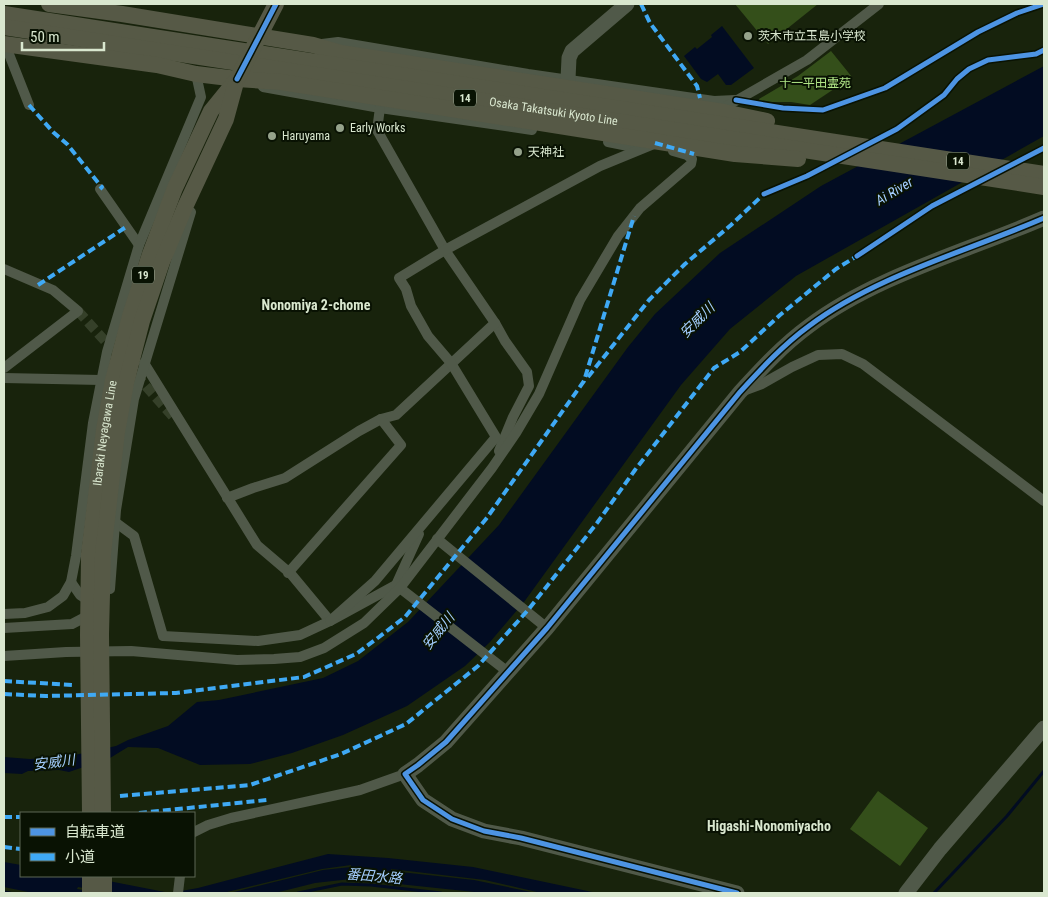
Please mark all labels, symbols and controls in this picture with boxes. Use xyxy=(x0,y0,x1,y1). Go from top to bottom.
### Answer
scale bar xyxy=(22,20,105,52)
text: 50 m xyxy=(30,28,60,46)
place label: 茨木市立玉島小学校 xyxy=(758,29,866,43)
marker: 茨木市立玉島小学校 xyxy=(742,30,754,42)
park label: 十一平田霊苑 xyxy=(779,76,851,90)
road number: 14 xyxy=(454,90,476,106)
street label: Osaka Takatsuki Kyoto Line xyxy=(488,95,619,128)
place label: Early Works xyxy=(350,121,405,135)
marker: Early Works xyxy=(334,122,346,134)
place label: Haruyama xyxy=(282,129,330,143)
marker: Haruyama xyxy=(266,130,278,142)
place label: 天神社 xyxy=(528,145,564,159)
marker: 天神社 xyxy=(512,146,524,158)
road number: 14 xyxy=(947,153,969,170)
water label: Ai River xyxy=(872,173,916,209)
road number: 19 xyxy=(132,266,154,284)
district label: Nonomiya 2-chome xyxy=(262,297,371,313)
water label: 安威川 xyxy=(676,298,719,341)
street label: Ibaraki Neyagawa Line xyxy=(90,379,120,487)
water label: 安威川 xyxy=(419,608,459,652)
water label: 安威川 xyxy=(32,751,78,772)
legend xyxy=(20,812,195,877)
district label: Higashi-Nonomiyacho xyxy=(707,818,831,834)
text: 自転車道 xyxy=(65,823,125,841)
text: 小道 xyxy=(65,848,95,866)
water label: 番田水路 xyxy=(345,866,404,886)

